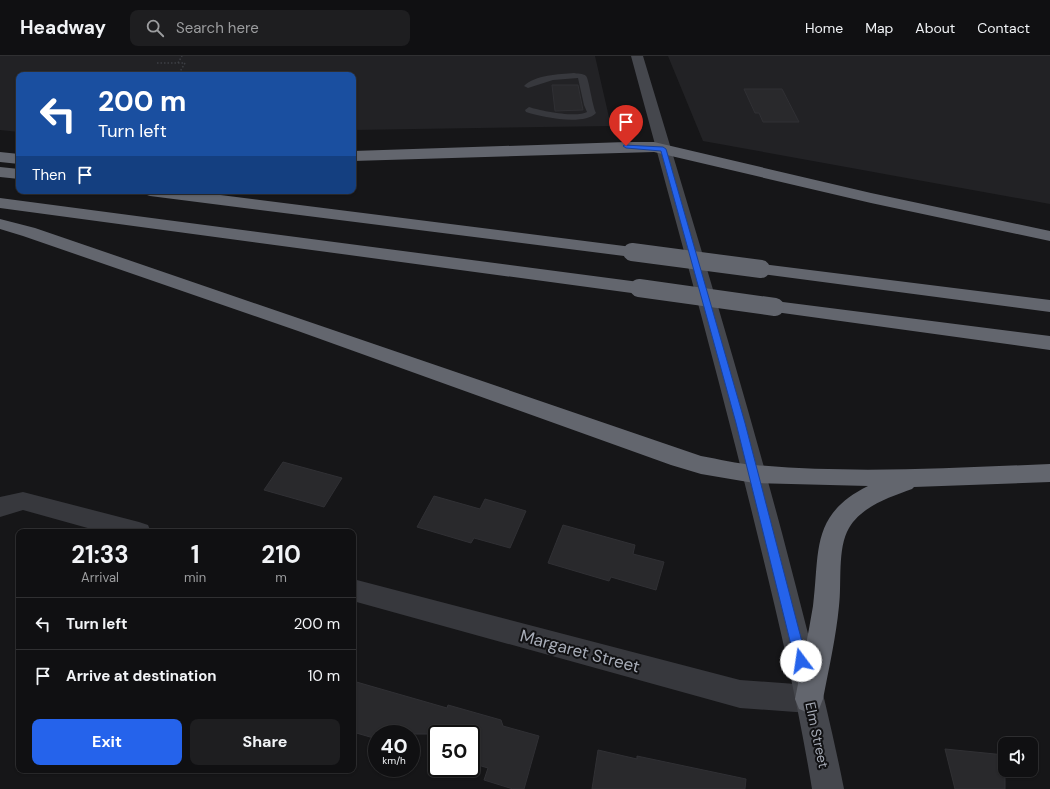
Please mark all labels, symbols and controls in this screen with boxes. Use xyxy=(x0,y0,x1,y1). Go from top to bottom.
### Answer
search box xyxy=(130,10,410,46)
text: Headway xyxy=(20,15,106,40)
icon: search xyxy=(144,17,166,39)
text: Search here xyxy=(176,18,259,38)
text: Home xyxy=(805,19,843,37)
text: Map xyxy=(865,19,893,37)
text: About xyxy=(915,19,955,37)
text: Contact xyxy=(977,19,1030,37)
text: 200 m xyxy=(98,83,186,120)
icon: left xyxy=(32,88,84,140)
pin xyxy=(609,105,643,146)
icon: arrive xyxy=(615,111,637,133)
text: Turn left xyxy=(98,119,167,143)
icon: arrive xyxy=(74,164,96,186)
text: Then xyxy=(32,165,66,185)
text: 21:33 xyxy=(71,539,129,570)
text: 1 xyxy=(191,539,199,570)
text: 210 xyxy=(261,539,301,570)
text: Arrival xyxy=(81,569,119,586)
text: min xyxy=(184,569,206,586)
text: m xyxy=(275,569,287,586)
icon: left xyxy=(32,613,54,635)
text: Turn left xyxy=(66,614,127,634)
text: 200 m xyxy=(294,614,340,634)
street label: Margaret Street xyxy=(518,624,642,678)
position arrow xyxy=(780,640,822,682)
icon: arrive xyxy=(32,665,54,687)
text: Arrive at destination xyxy=(66,666,217,686)
text: 10 m xyxy=(308,666,340,686)
street label: Elm Street xyxy=(801,700,833,770)
button: Exit xyxy=(32,719,182,765)
button: Share xyxy=(190,719,340,765)
speed limit sign: 50 xyxy=(428,725,480,777)
text: 40 xyxy=(380,733,408,759)
map controls xyxy=(998,737,1038,777)
button: sound xyxy=(998,737,1038,777)
text: km/h xyxy=(382,754,406,767)

